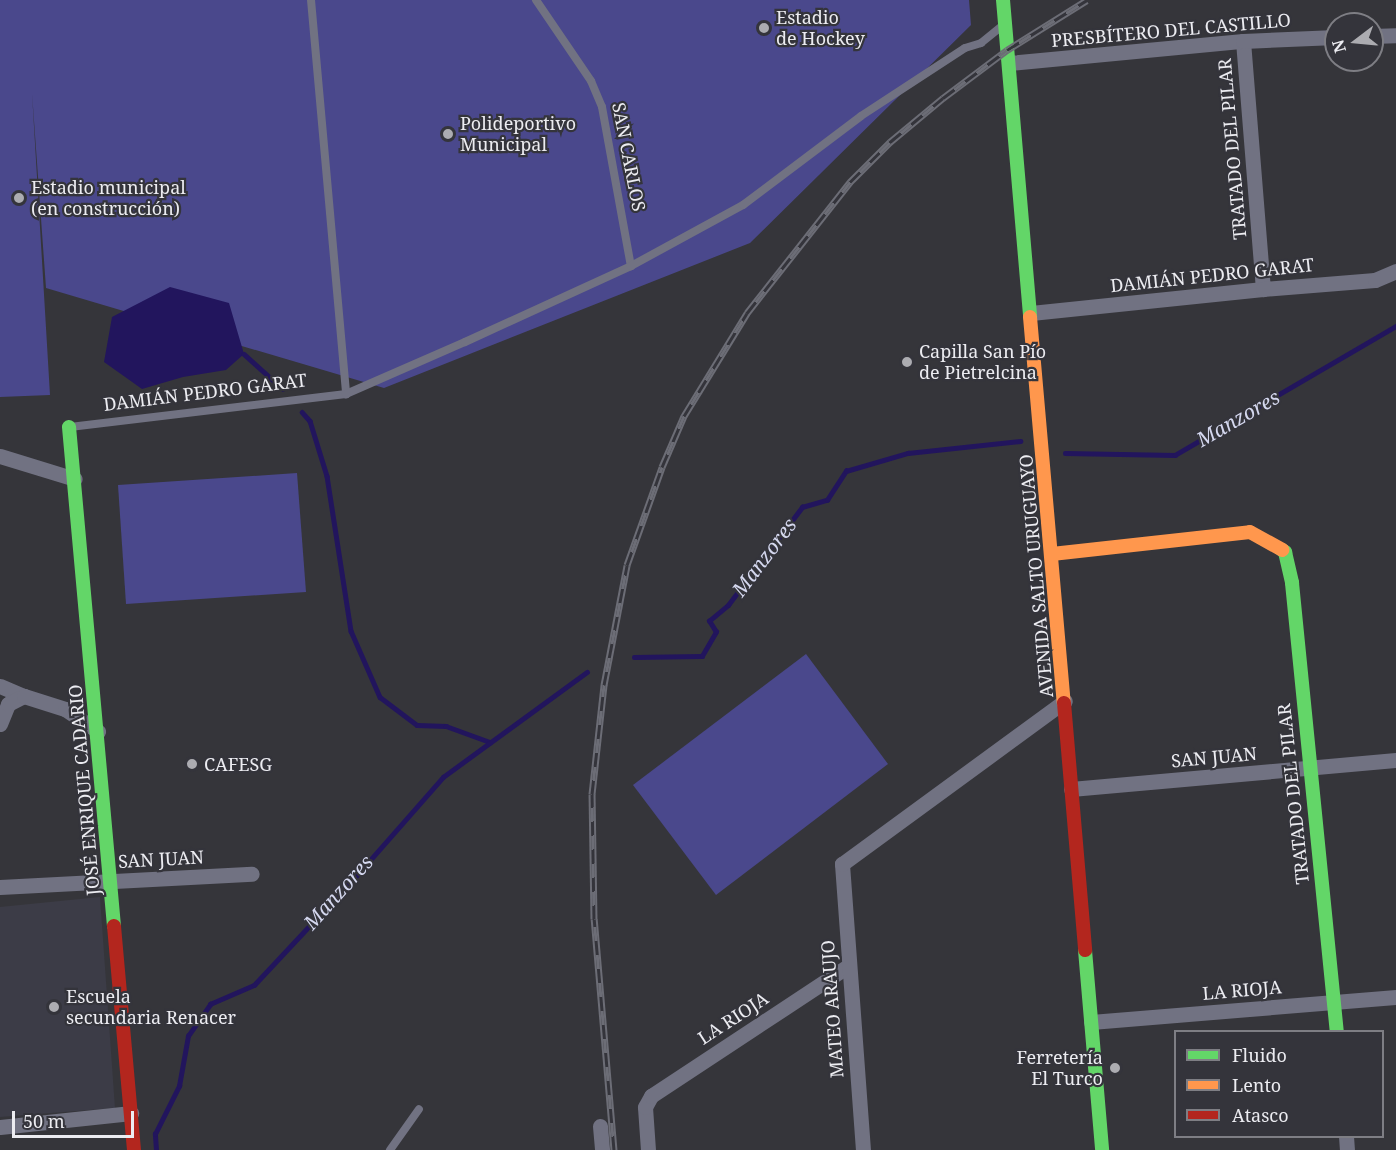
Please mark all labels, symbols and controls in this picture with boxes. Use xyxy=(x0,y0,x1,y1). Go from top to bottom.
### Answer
place label: Estadio de Hockey xyxy=(776,7,865,50)
street label: PRESBÍTERO DEL CASTILLO xyxy=(1050,9,1292,51)
north arrow xyxy=(1324,12,1384,72)
marker: Estadio de Hockey xyxy=(757,21,771,35)
text: N xyxy=(1326,37,1351,56)
street label: TRATADO DEL PILAR xyxy=(1213,58,1251,240)
street label: SAN CARLOS xyxy=(608,101,650,213)
place label: Polideportivo Municipal xyxy=(460,113,576,156)
marker: Polideportivo Municipal xyxy=(441,127,455,141)
place label: Estadio municipal (en construcción) xyxy=(31,177,186,219)
marker: Estadio municipal (en construcción) xyxy=(12,191,26,205)
street label: DAMIÁN PEDRO GARAT xyxy=(1109,254,1315,296)
place label: Capilla San Pío de Pietrelcina xyxy=(919,341,1046,384)
marker: Capilla San Pío de Pietrelcina xyxy=(900,355,914,369)
street label: DAMIÁN PEDRO GARAT xyxy=(102,369,308,415)
water label: Manzores xyxy=(1192,385,1284,451)
street label: AVENIDA SALTO URUGUAYO xyxy=(1015,453,1057,699)
water label: Manzores xyxy=(727,513,801,601)
street label: JOSÉ ENRIQUE CADARIO xyxy=(64,684,104,896)
street label: TRATADO DEL PILAR xyxy=(1273,703,1313,885)
street label: SAN JUAN xyxy=(1170,742,1258,772)
place label: CAFESG xyxy=(204,753,272,775)
marker: CAFESG xyxy=(185,757,199,771)
street label: SAN JUAN xyxy=(118,846,204,872)
water label: Manzores xyxy=(298,850,378,934)
street label: MATEO ARAUJO xyxy=(816,939,848,1079)
street label: LA RIOJA xyxy=(1201,976,1283,1004)
place label: Escuela secundaria Renacer xyxy=(66,986,236,1028)
street label: LA RIOJA xyxy=(694,987,772,1049)
marker: Escuela secundaria Renacer xyxy=(47,1000,61,1014)
legend xyxy=(1174,1030,1384,1138)
text: Fluido xyxy=(1232,1043,1287,1067)
place label: Ferretería El Turco xyxy=(1017,1047,1103,1090)
marker: Ferretería El Turco xyxy=(1108,1061,1122,1075)
text: Lento xyxy=(1232,1073,1281,1097)
scale bar xyxy=(15,1099,136,1137)
text: Atasco xyxy=(1232,1103,1289,1127)
text: 50 m xyxy=(23,1109,65,1133)

